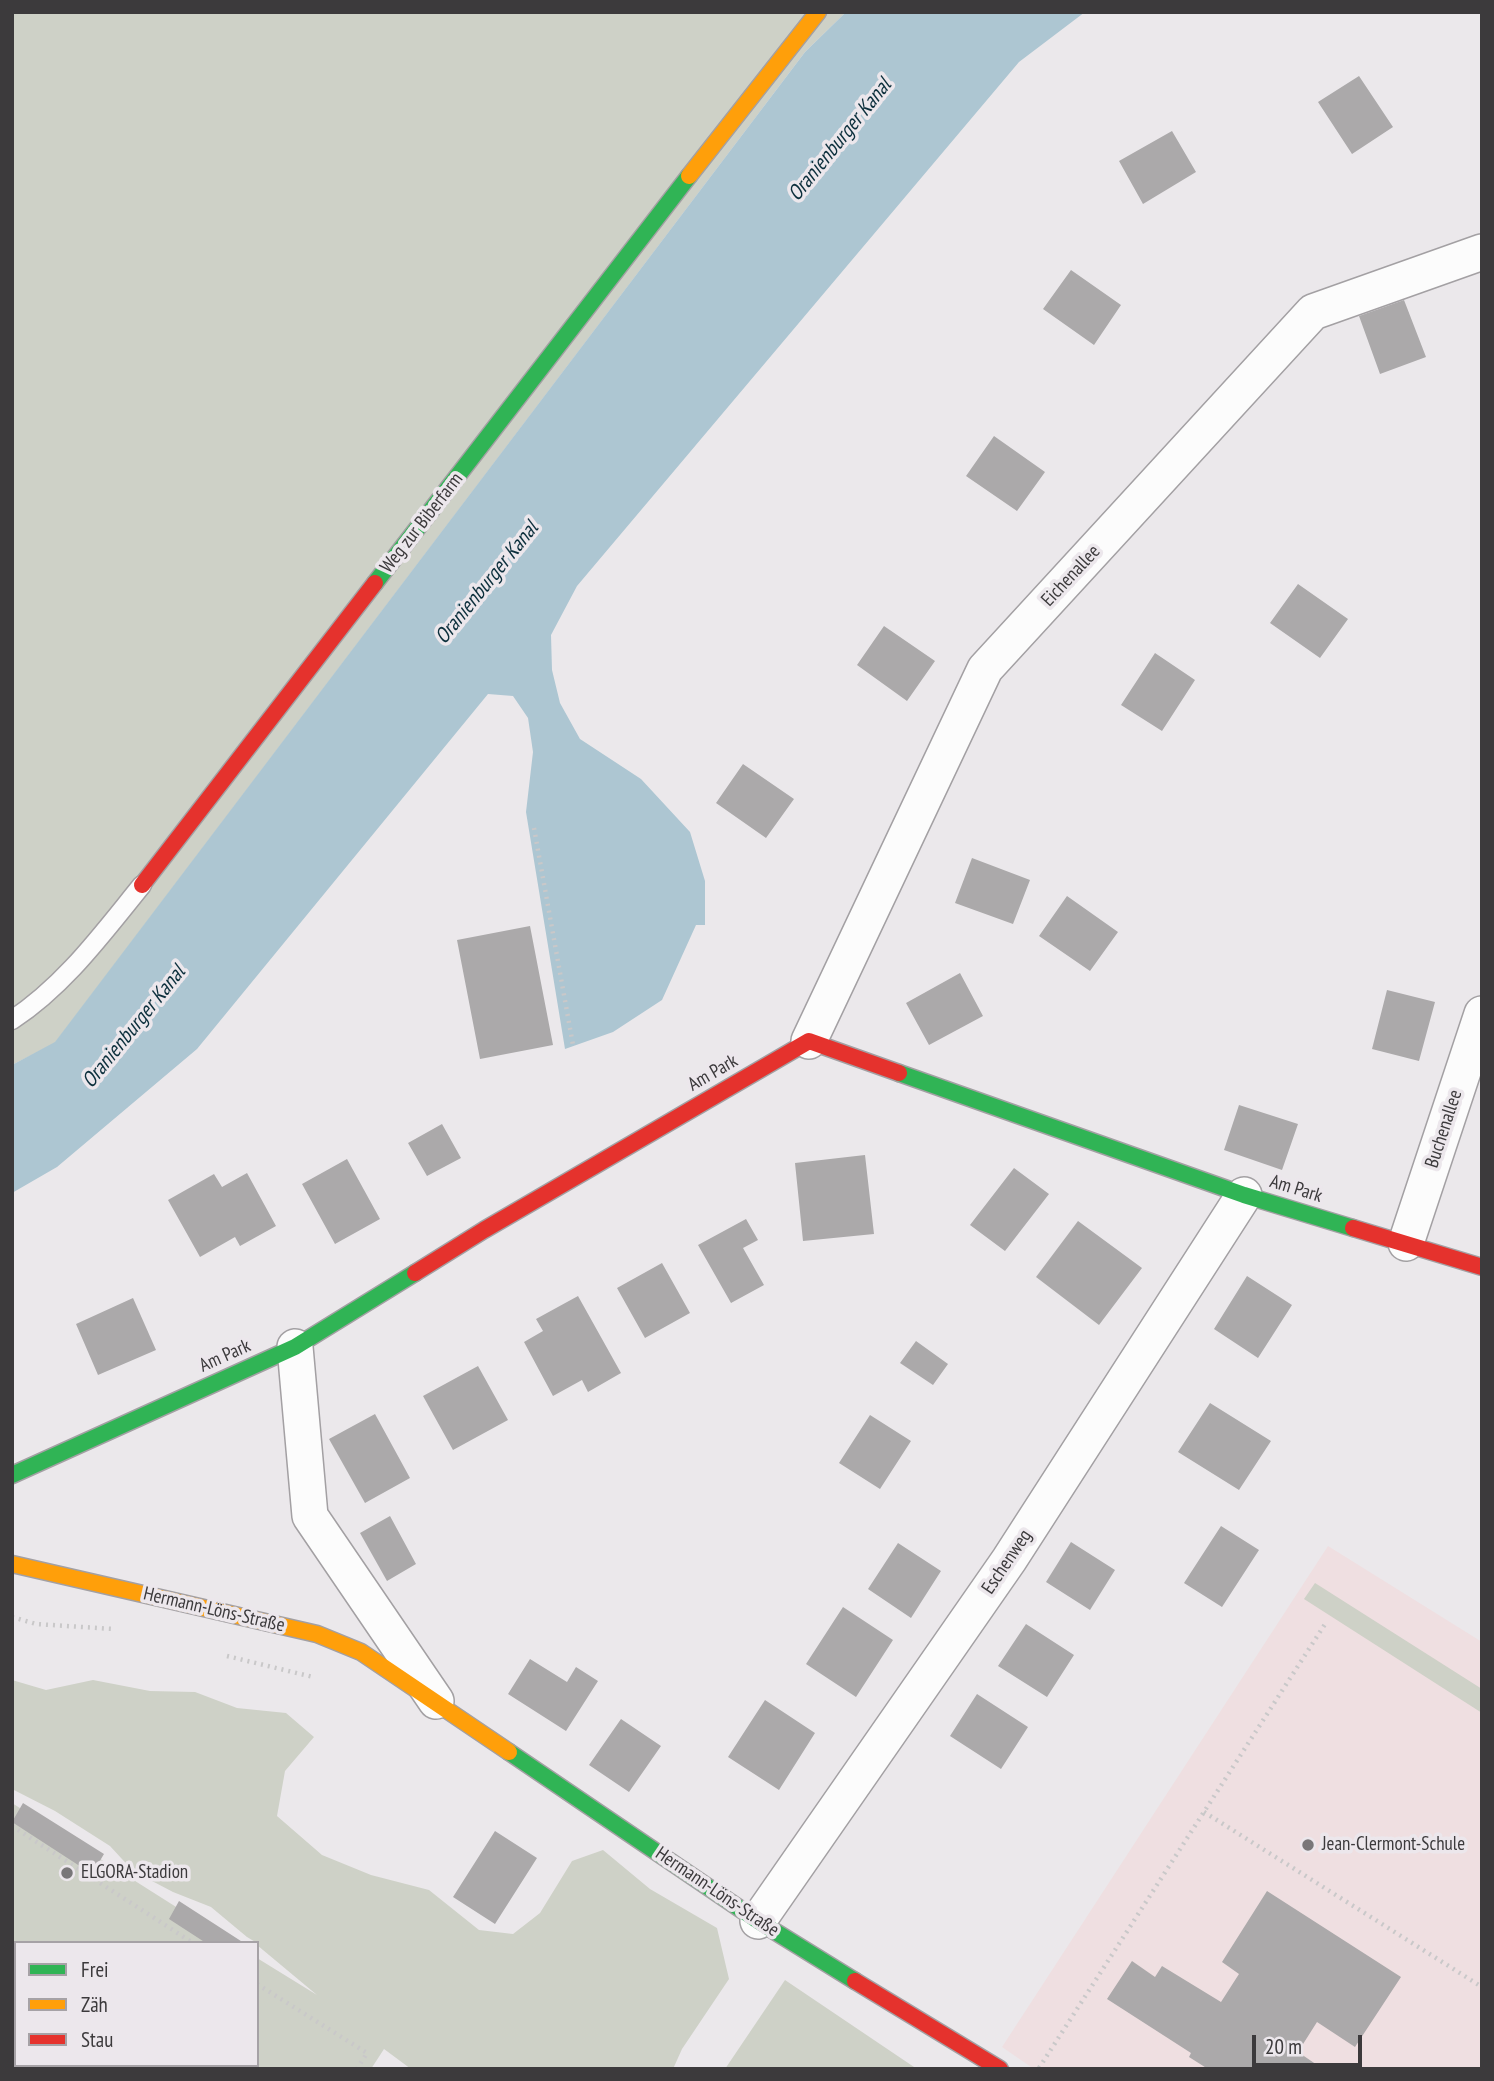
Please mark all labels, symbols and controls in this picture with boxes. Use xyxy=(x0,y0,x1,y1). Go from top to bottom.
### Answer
water label: Oranienburger Kanal xyxy=(783,74,897,206)
street label: Weg zur Biberfarm xyxy=(376,468,468,578)
water label: Oranienburger Kanal xyxy=(430,517,544,649)
street label: Eichenallee xyxy=(1037,541,1105,611)
water label: Oranienburger Kanal xyxy=(77,961,191,1093)
street label: Am Park xyxy=(684,1050,742,1096)
street label: Buchenallee xyxy=(1421,1087,1467,1171)
street label: Am Park xyxy=(1267,1170,1325,1208)
street label: Am Park xyxy=(196,1335,254,1377)
street label: Eschenweg xyxy=(977,1525,1037,1599)
street label: Hermann-Löns-Straße xyxy=(141,1583,287,1637)
place label: Jean-Clermont-Schule xyxy=(1322,1834,1465,1856)
marker: Jean-Clermont-Schule xyxy=(1300,1837,1316,1853)
street label: Hermann-Löns-Straße xyxy=(651,1842,783,1942)
place label: ELGORA-Stadion xyxy=(81,1862,188,1884)
marker: ELGORA-Stadion xyxy=(59,1865,75,1881)
legend xyxy=(14,1941,259,2067)
text: Frei xyxy=(81,1956,109,1983)
text: Zäh xyxy=(81,1991,108,2018)
scale bar xyxy=(1256,2022,1366,2066)
text: Stau xyxy=(81,2026,113,2053)
text: 20 m xyxy=(1265,2033,1302,2060)

